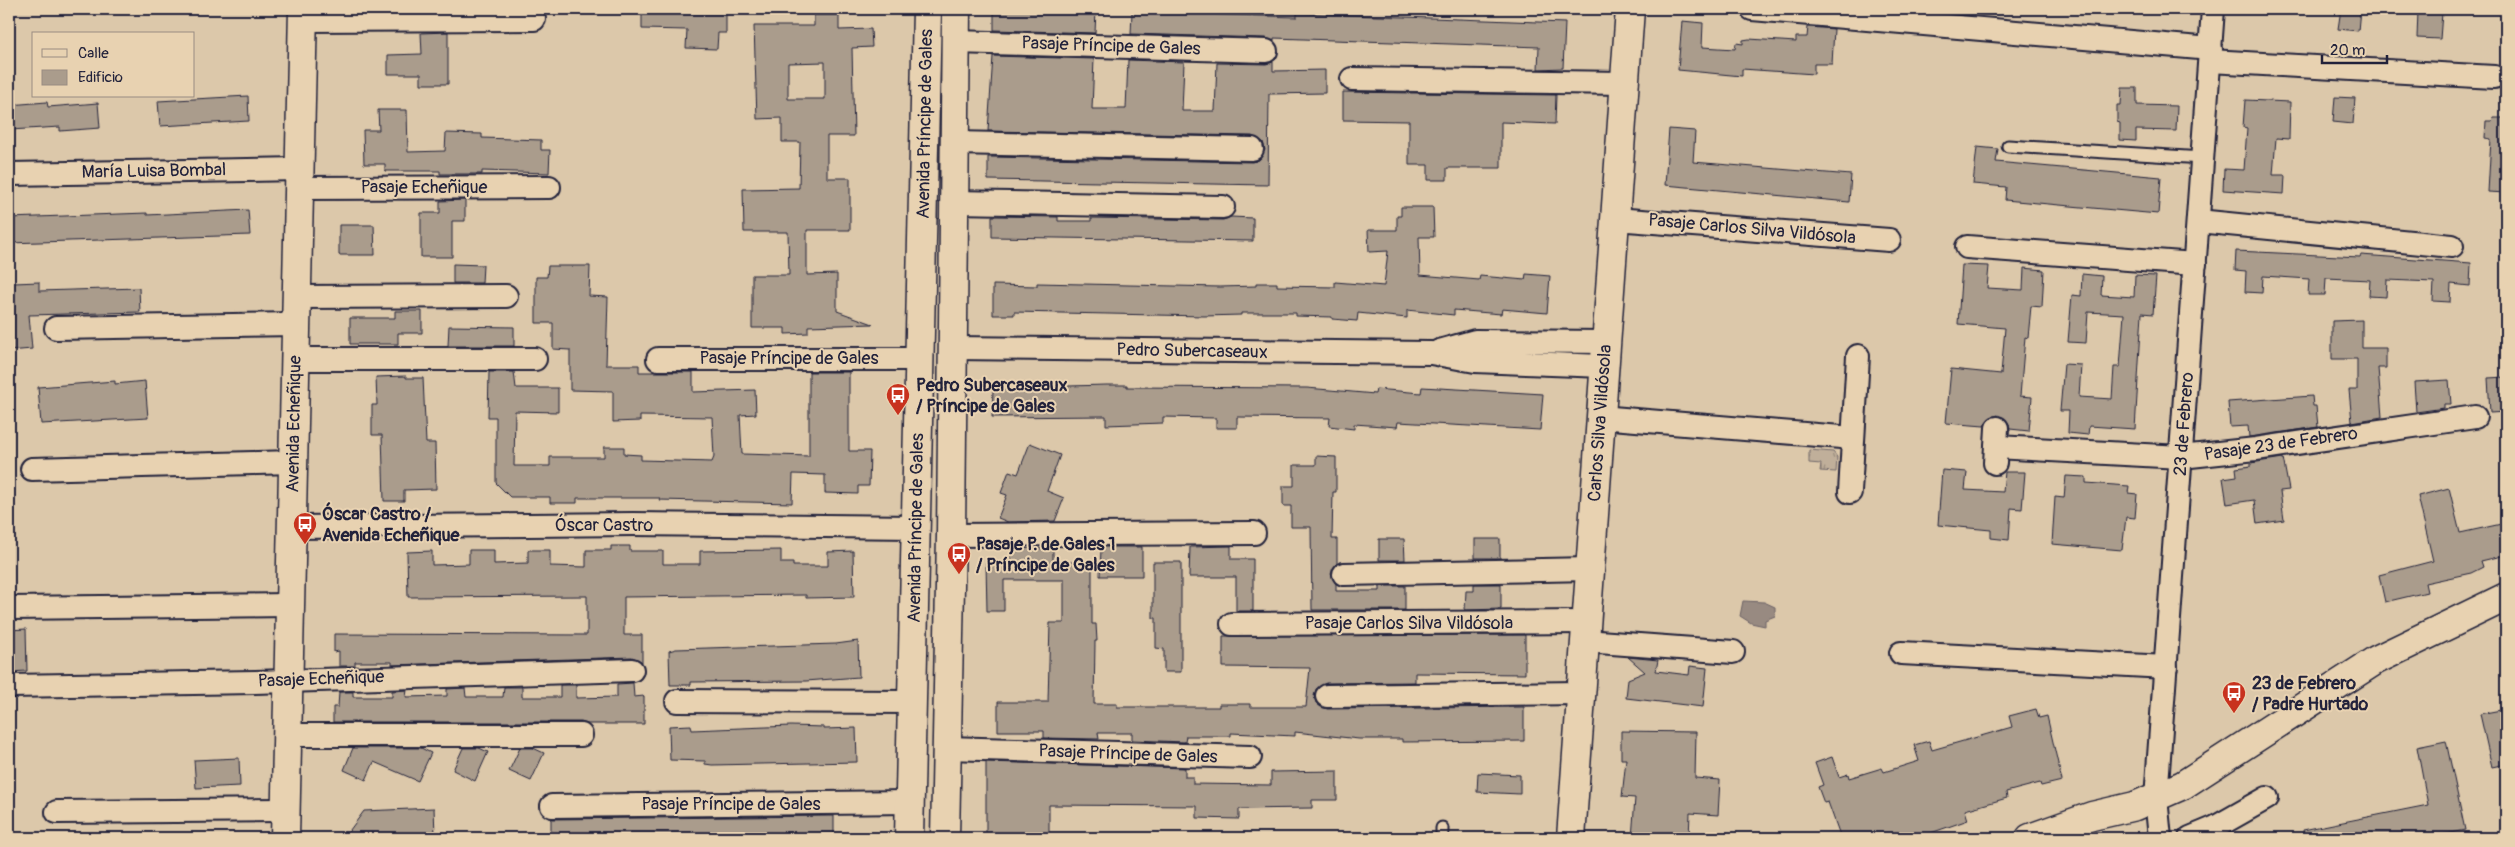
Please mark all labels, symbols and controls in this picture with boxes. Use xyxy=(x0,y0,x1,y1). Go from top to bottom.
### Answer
street label: Avenida Príncipe de Gales xyxy=(912,29,938,219)
street label: Pasaje Príncipe de Gales xyxy=(1021,31,1201,61)
legend xyxy=(32,32,195,98)
scale bar xyxy=(2322,32,2388,64)
text: 20 m xyxy=(2330,41,2365,60)
text: Calle xyxy=(78,44,109,63)
text: Edificio xyxy=(78,68,123,87)
street label: María Luisa Bombal xyxy=(82,158,226,184)
street label: Pasaje Echeñique xyxy=(361,176,487,199)
street label: Pasaje Carlos Silva Vildósola xyxy=(1647,208,1857,250)
street label: Pedro Subercaseaux xyxy=(1116,338,1268,364)
street label: Carlos Silva Vildósola xyxy=(1583,344,1617,502)
street label: Pasaje Príncipe de Gales xyxy=(699,347,879,370)
street label: Avenida Echeñique xyxy=(281,355,307,493)
street label: 23 de Febrero xyxy=(2169,371,2199,477)
place label: Pedro Subercaseaux / Príncipe de Gales xyxy=(916,374,1067,418)
bus stop icon: Pedro Subercaseaux / Príncipe de Gales xyxy=(885,382,911,416)
street label: Pasaje 23 de Febrero xyxy=(2203,422,2360,466)
street label: Avenida Príncipe de Gales xyxy=(903,433,929,623)
place label: Óscar Castro / Avenida Echeñique xyxy=(322,502,461,547)
bus stop icon: Óscar Castro / Avenida Echeñique xyxy=(292,511,318,545)
street label: Óscar Castro xyxy=(555,513,654,537)
place label: Pasaje P. de Gales 1 / Príncipe de Gales xyxy=(976,533,1116,577)
bus stop icon: Pasaje P. de Gales 1 / Príncipe de Gales xyxy=(946,541,972,575)
street label: Pasaje Carlos Silva Vildósola xyxy=(1305,612,1513,635)
street label: Pasaje Echeñique xyxy=(257,665,385,693)
place label: 23 de Febrero / Padre Hurtado xyxy=(2252,672,2369,716)
bus stop icon: 23 de Febrero / Padre Hurtado xyxy=(2221,680,2247,714)
street label: Pasaje Príncipe de Gales xyxy=(1038,739,1218,769)
street label: Pasaje Príncipe de Gales xyxy=(641,793,821,816)

